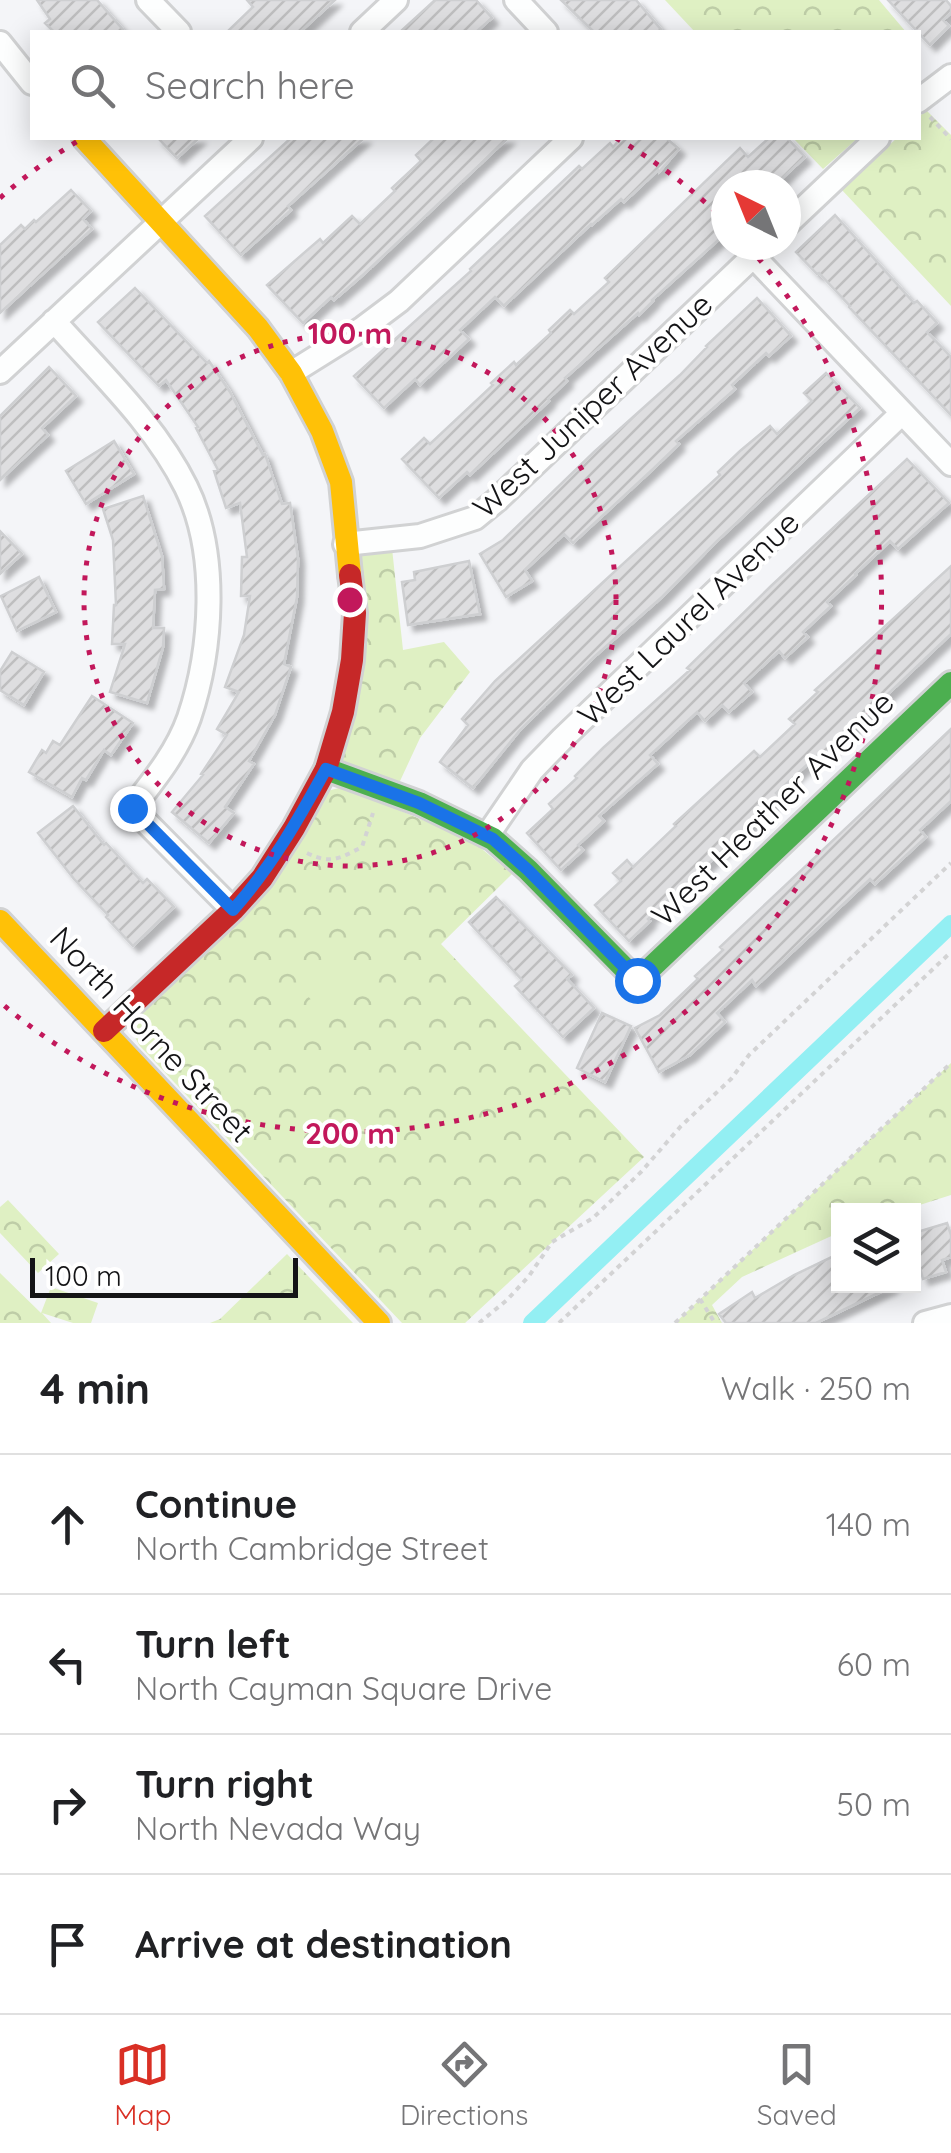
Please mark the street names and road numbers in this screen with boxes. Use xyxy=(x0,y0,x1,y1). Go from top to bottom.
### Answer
street label: West Juniper Avenue xyxy=(464,284,720,526)
street label: West Laurel Avenue xyxy=(569,502,807,734)
street label: West Heather Avenue xyxy=(643,682,901,934)
street label: North Horne Street xyxy=(42,918,262,1150)

